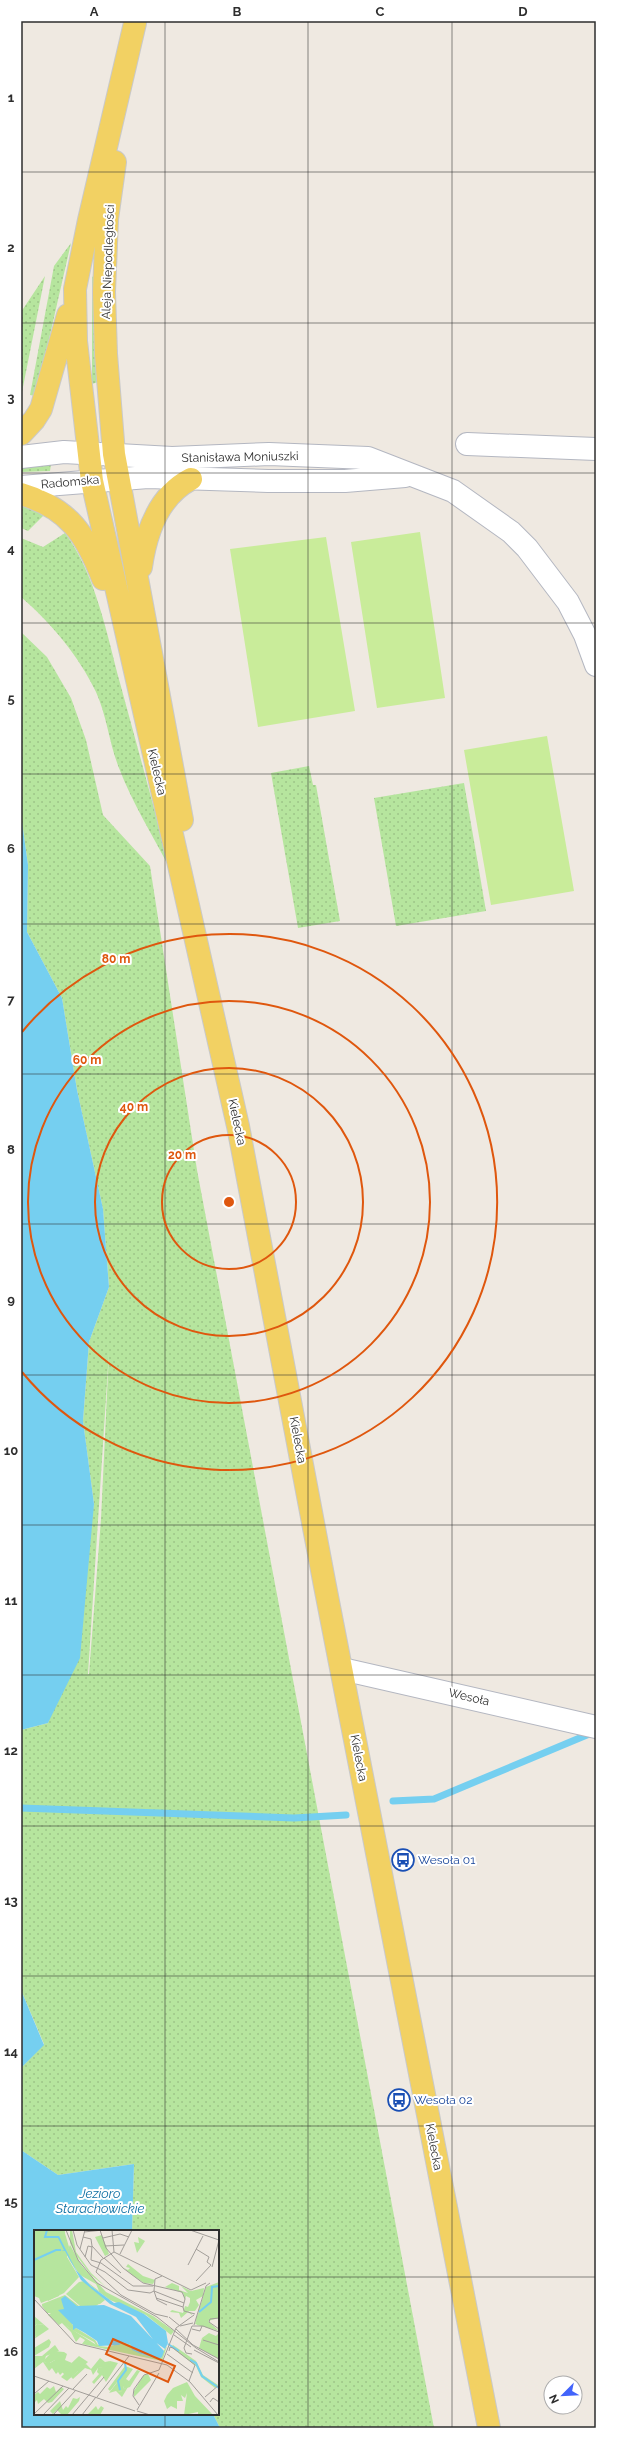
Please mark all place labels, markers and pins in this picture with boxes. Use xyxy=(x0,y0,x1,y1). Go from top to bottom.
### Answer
centre of rings xyxy=(222,1195,236,1209)
bus stop icon: Wesoła 01 xyxy=(390,1847,416,1873)
place label: Wesoła 01 xyxy=(418,1853,475,1867)
bus stop icon: Wesoła 02 xyxy=(386,2087,412,2113)
place label: Wesoła 02 xyxy=(414,2093,472,2107)

